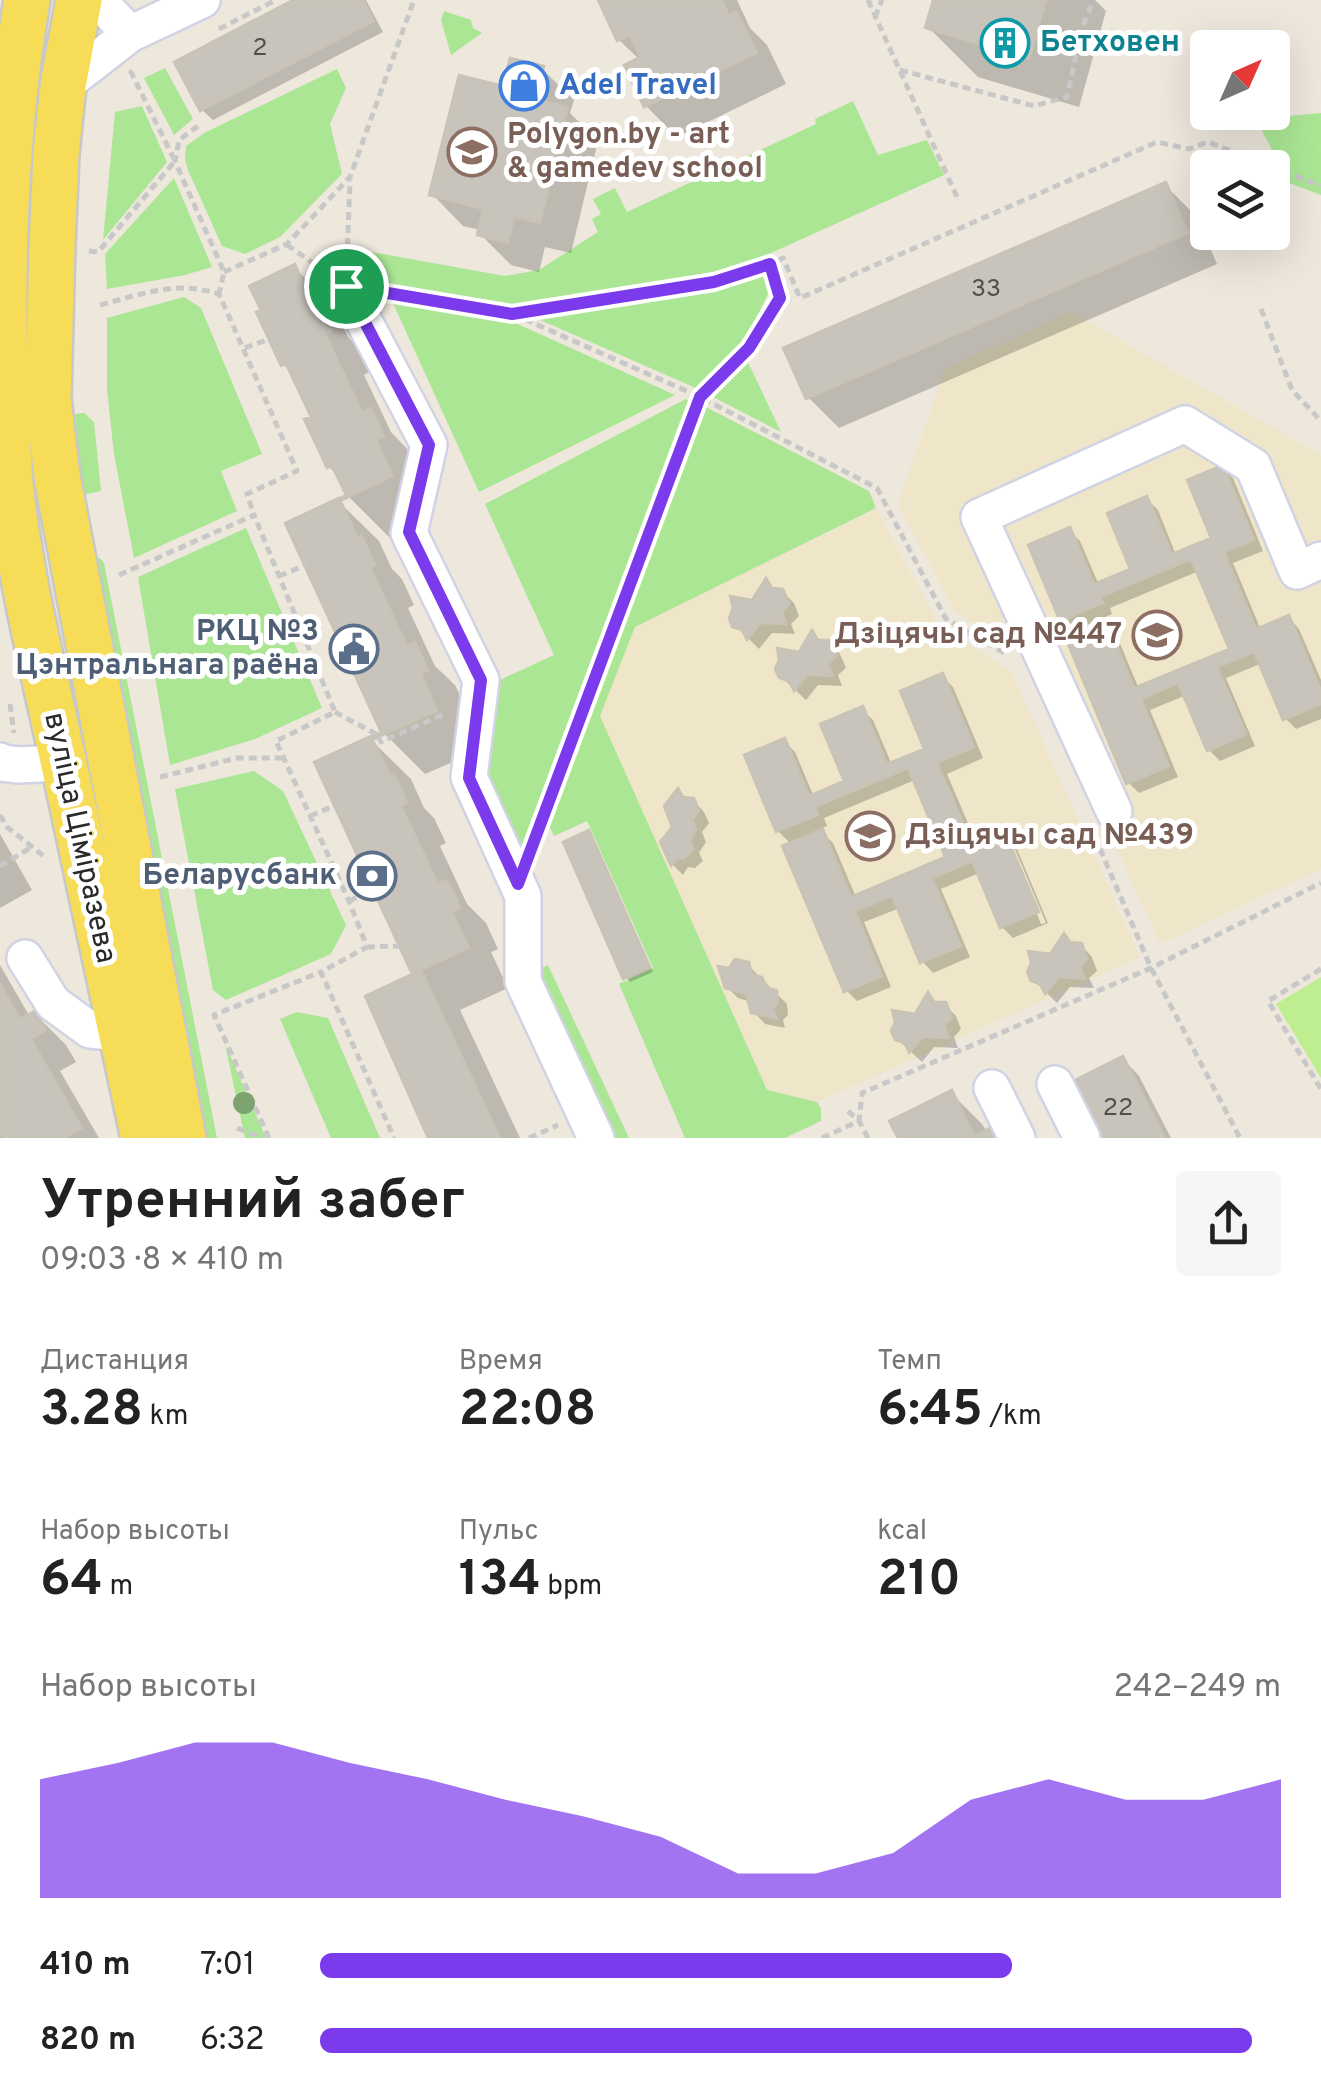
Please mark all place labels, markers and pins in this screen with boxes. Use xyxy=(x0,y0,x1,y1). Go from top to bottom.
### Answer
building icon: Бетховен xyxy=(979,17,1031,69)
place label: Бетховен xyxy=(1040,25,1180,62)
shop icon: Adel Travel xyxy=(498,60,550,112)
place label: Adel Travel xyxy=(559,68,717,105)
place label: Polygon.by - art & gamedev school xyxy=(507,117,763,188)
school or university icon: Polygon.by - art & gamedev school xyxy=(446,126,498,178)
pin xyxy=(304,244,389,329)
school or university icon: Дзіцячы сад №447 xyxy=(1131,609,1183,661)
place label: РКЦ №3 Цэнтральнага раёна xyxy=(15,614,319,685)
place label: Дзіцячы сад №447 xyxy=(834,617,1122,654)
public building icon: РКЦ №3 Цэнтральнага раёна xyxy=(328,623,380,675)
school or university icon: Дзіцячы сад №439 xyxy=(844,810,896,862)
place label: Дзіцячы сад №439 xyxy=(905,818,1194,855)
bank icon: Беларусбанк xyxy=(346,850,398,902)
place label: Беларусбанк xyxy=(143,858,337,895)

